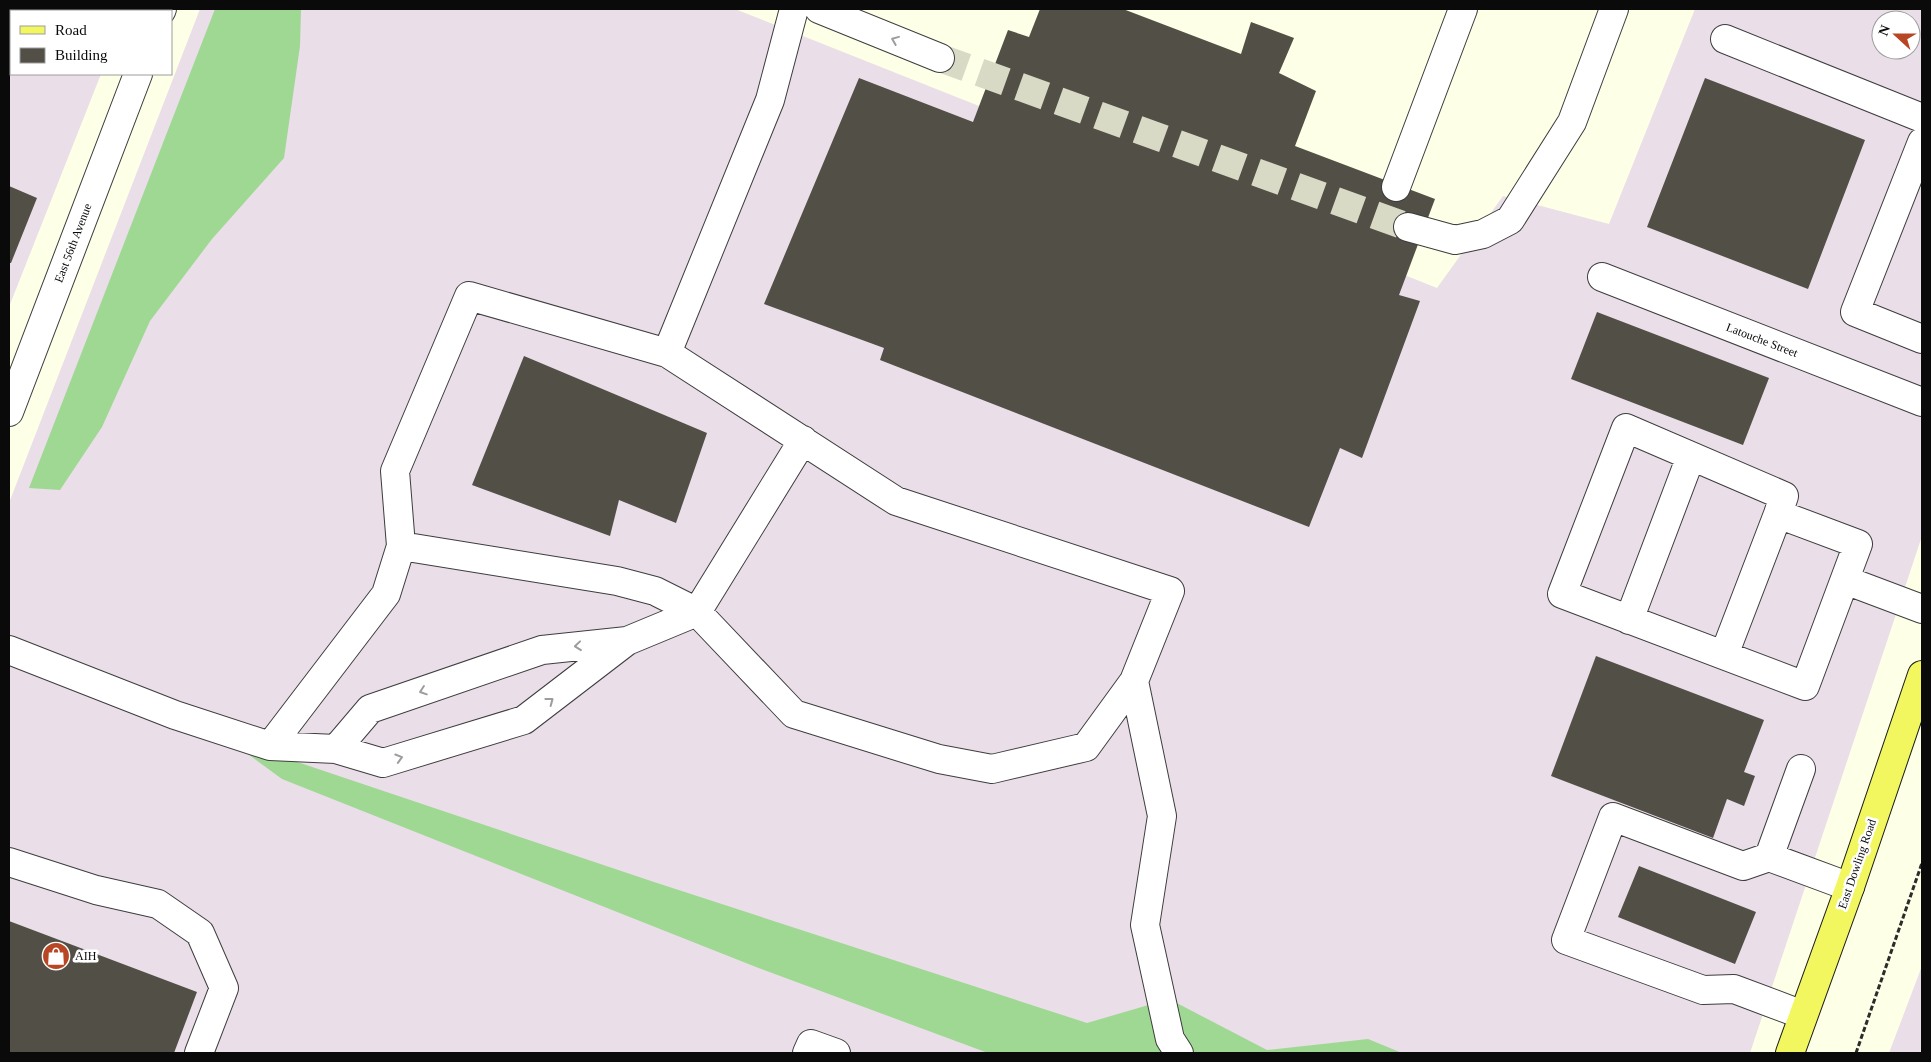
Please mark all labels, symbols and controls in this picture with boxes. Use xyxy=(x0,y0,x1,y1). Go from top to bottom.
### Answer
legend xyxy=(10,10,172,75)
north arrow xyxy=(1871,10,1921,60)
text: Road xyxy=(55,22,87,38)
text: N xyxy=(1876,23,1893,38)
one-way arrow xyxy=(891,35,900,46)
text: Building xyxy=(55,47,108,63)
street label: East 56th Avenue xyxy=(51,201,95,285)
street label: Latouche Street xyxy=(1724,320,1800,360)
one-way arrow xyxy=(574,640,582,651)
one-way arrow xyxy=(419,685,427,695)
one-way arrow xyxy=(544,698,553,706)
one-way arrow xyxy=(395,753,403,763)
street label: East Dowling Road xyxy=(1835,817,1879,911)
shop icon: AIH xyxy=(41,941,71,971)
place label: AIH xyxy=(75,949,97,963)

